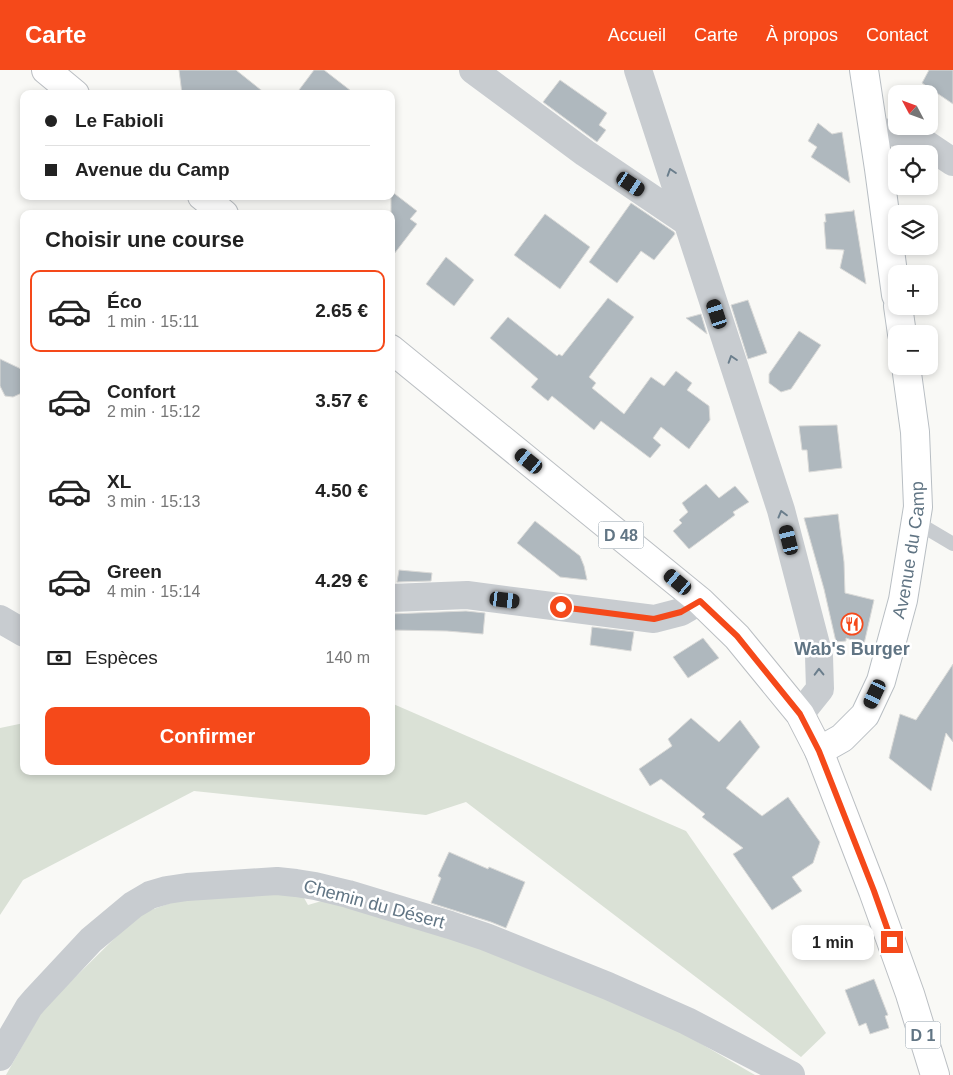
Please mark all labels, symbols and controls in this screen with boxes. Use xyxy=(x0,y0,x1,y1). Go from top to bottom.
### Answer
text: Carte xyxy=(25,21,86,48)
text: Accueil xyxy=(608,25,666,45)
text: Carte xyxy=(694,25,738,45)
text: À propos xyxy=(766,25,838,45)
text: Contact xyxy=(866,25,928,45)
north arrow xyxy=(888,85,938,135)
map controls xyxy=(888,85,938,375)
text: Le Fabioli xyxy=(75,110,164,131)
button: locate xyxy=(888,145,938,195)
text: Avenue du Camp xyxy=(75,159,230,180)
one-way arrow xyxy=(667,168,677,176)
car xyxy=(614,169,647,199)
button: layers xyxy=(888,205,938,255)
text: Choisir une course xyxy=(45,227,244,252)
button: + xyxy=(888,265,938,315)
icon: car xyxy=(47,289,92,334)
text: Éco xyxy=(107,291,142,312)
car xyxy=(705,297,728,331)
text: 2.65 € xyxy=(315,300,368,321)
text: 1 min · 15:11 xyxy=(107,313,199,330)
button: − xyxy=(888,325,938,375)
one-way arrow xyxy=(728,356,738,364)
icon: car xyxy=(47,379,92,424)
text: Confort xyxy=(107,381,176,402)
text: 3.57 € xyxy=(315,390,368,411)
text: 2 min · 15:12 xyxy=(107,403,200,420)
car xyxy=(512,446,545,476)
icon: car xyxy=(47,469,92,514)
text: XL xyxy=(107,471,131,492)
text: 4.50 € xyxy=(315,480,368,501)
street label: Avenue du Camp xyxy=(888,481,928,621)
text: 3 min · 15:13 xyxy=(107,493,200,510)
one-way arrow xyxy=(778,510,788,519)
road number: D 48 xyxy=(598,522,644,548)
car xyxy=(778,524,799,556)
icon: car xyxy=(47,559,92,604)
text: Green xyxy=(107,561,162,582)
car xyxy=(661,567,694,597)
text: 4.29 € xyxy=(315,570,368,591)
text: 4 min · 15:14 xyxy=(107,583,200,600)
car xyxy=(489,591,520,609)
route start xyxy=(550,596,572,618)
restaurant icon: Wab's Burger xyxy=(840,612,864,636)
place label: Wab's Burger xyxy=(794,639,910,659)
icon: cash xyxy=(45,644,73,672)
text: Espèces xyxy=(85,647,158,668)
text: 140 m xyxy=(326,649,370,666)
one-way arrow xyxy=(814,668,824,676)
car xyxy=(861,677,888,711)
button: Confirmer xyxy=(45,707,370,765)
street label: Chemin du Désert xyxy=(301,876,447,932)
callout: 1 min xyxy=(792,924,874,960)
route end xyxy=(881,931,903,953)
text: 1 min xyxy=(812,934,854,951)
road number: D 1 xyxy=(906,1022,940,1048)

